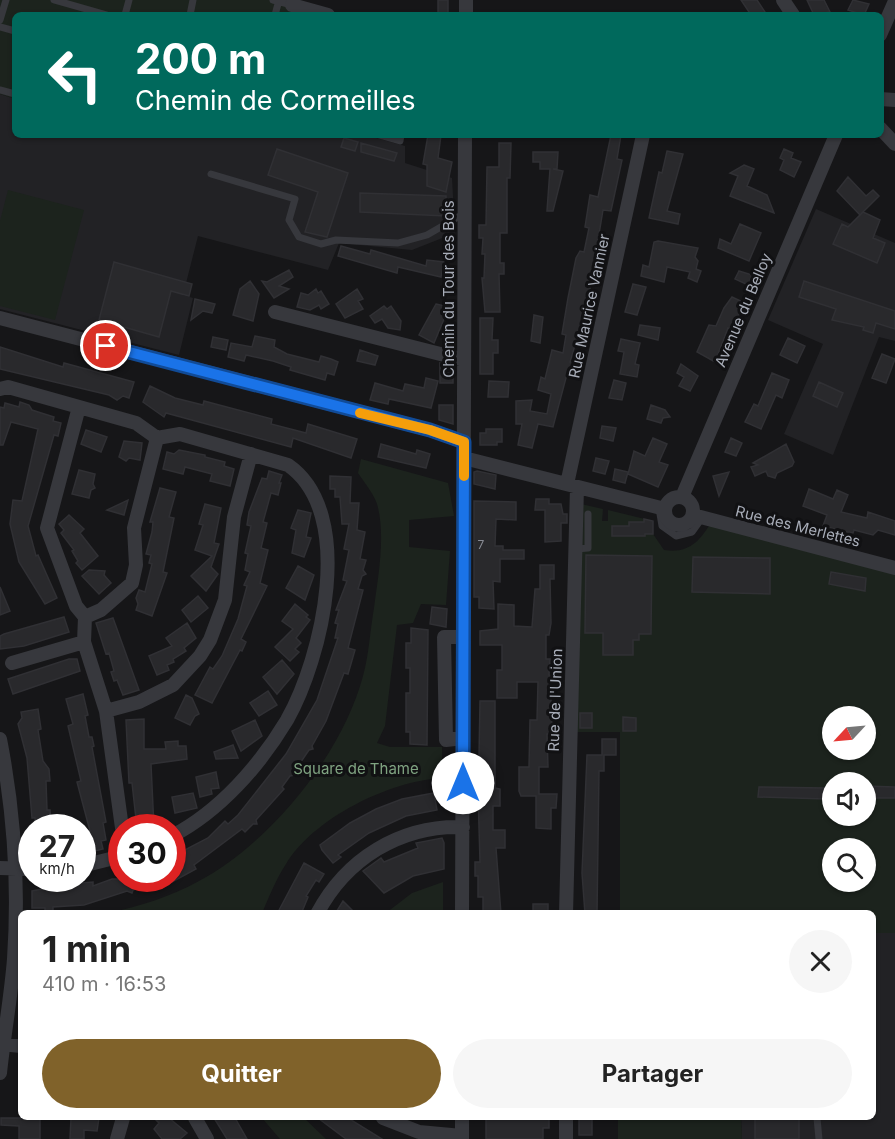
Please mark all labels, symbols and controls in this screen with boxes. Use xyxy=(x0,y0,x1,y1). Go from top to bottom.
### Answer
text: 200 m xyxy=(135,33,266,84)
icon: left xyxy=(36,36,114,114)
text: Chemin de Cormeilles xyxy=(135,84,416,117)
street label: Chemin du Tour des Bois xyxy=(439,200,458,378)
street label: Rue Maurice Vannier xyxy=(564,232,614,380)
street label: Avenue du Belloy xyxy=(710,250,776,370)
pin xyxy=(80,320,131,371)
icon: arrive xyxy=(89,329,122,362)
street label: Rue des Merlettes xyxy=(734,501,863,551)
house number: 7 xyxy=(478,537,485,552)
street label: Rue de l'Union xyxy=(544,648,566,752)
north arrow xyxy=(822,706,876,760)
map controls xyxy=(822,706,876,892)
position arrow xyxy=(431,751,495,815)
park label: Square de Thame xyxy=(293,759,419,778)
button: sound xyxy=(822,772,876,826)
speed limit sign: 30 xyxy=(108,814,186,892)
text: 27 xyxy=(39,828,75,864)
button: search xyxy=(822,838,876,892)
text: km/h xyxy=(39,859,75,878)
text: 1 min xyxy=(42,927,131,971)
button: close xyxy=(789,930,852,993)
text: 410 m · 16:53 xyxy=(42,972,166,996)
button: Quitter xyxy=(42,1039,441,1108)
button: Partager xyxy=(453,1039,852,1108)

